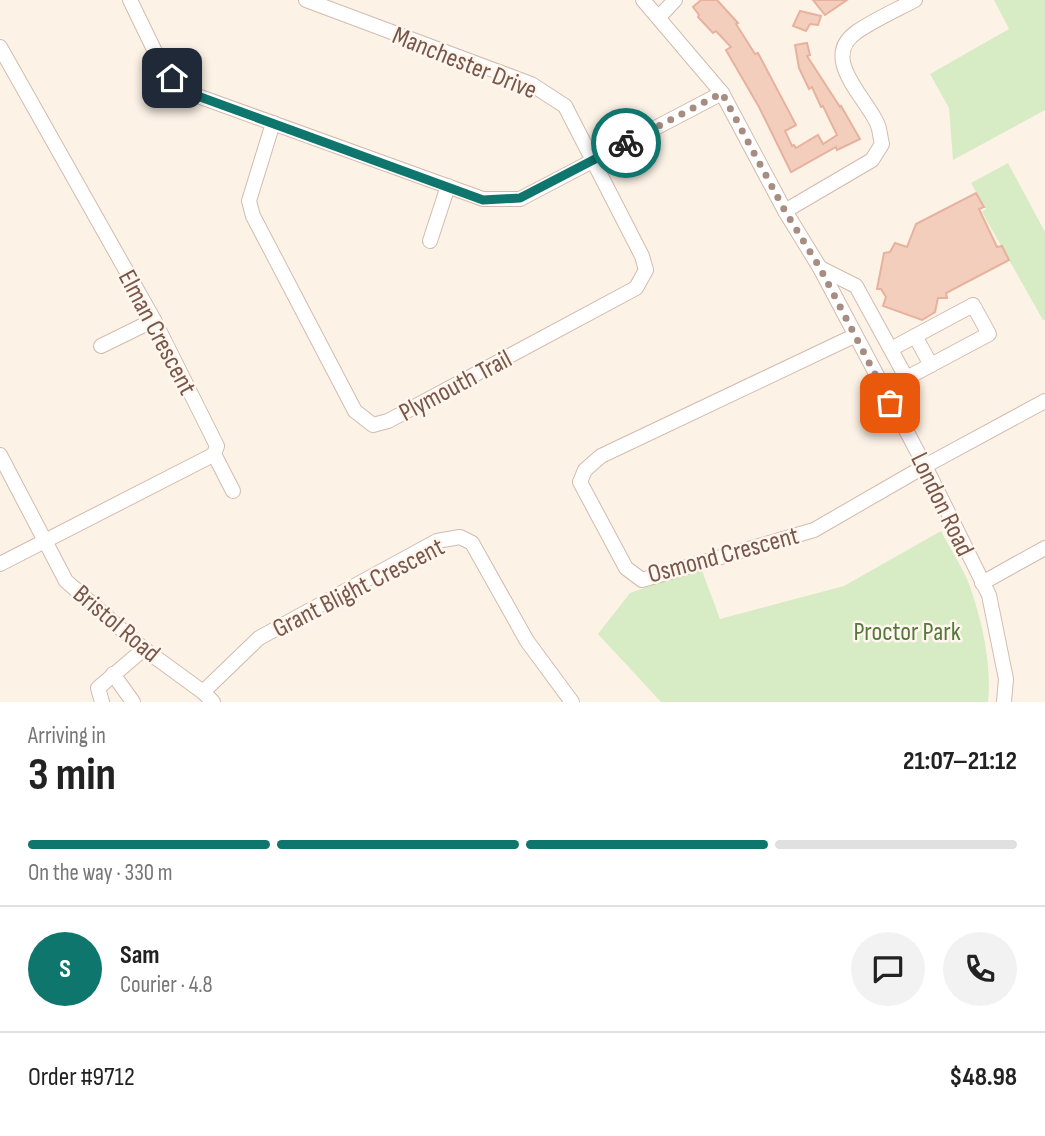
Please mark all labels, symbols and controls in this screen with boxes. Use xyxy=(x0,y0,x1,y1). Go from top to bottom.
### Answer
street label: Manchester Drive xyxy=(388,20,541,106)
pin xyxy=(142,48,202,108)
icon: home xyxy=(153,59,191,97)
courier xyxy=(591,108,661,178)
icon: bike xyxy=(607,124,645,162)
street label: Elman Crescent xyxy=(111,265,203,400)
street label: Plymouth Trail xyxy=(394,344,517,429)
pin xyxy=(860,373,920,433)
icon: bag xyxy=(871,384,909,422)
street label: London Road xyxy=(903,448,980,562)
street label: Osmond Crescent xyxy=(644,520,802,590)
street label: Grant Blight Crescent xyxy=(268,532,450,645)
street label: Bristol Road xyxy=(66,579,166,669)
park label: Proctor Park xyxy=(853,617,961,648)
text: Arriving in xyxy=(28,722,106,750)
text: 21:07–21:12 xyxy=(903,746,1017,777)
text: 3 min xyxy=(28,748,116,803)
text: On the way · 330 m xyxy=(28,859,173,887)
button: chat xyxy=(851,932,925,1006)
button: phone xyxy=(943,932,1017,1006)
text: Sam xyxy=(120,940,160,971)
text: S xyxy=(59,954,71,985)
text: Courier · 4.8 xyxy=(120,971,213,999)
text: Order #9712 xyxy=(28,1062,135,1093)
text: $48.98 xyxy=(949,1062,1017,1093)

